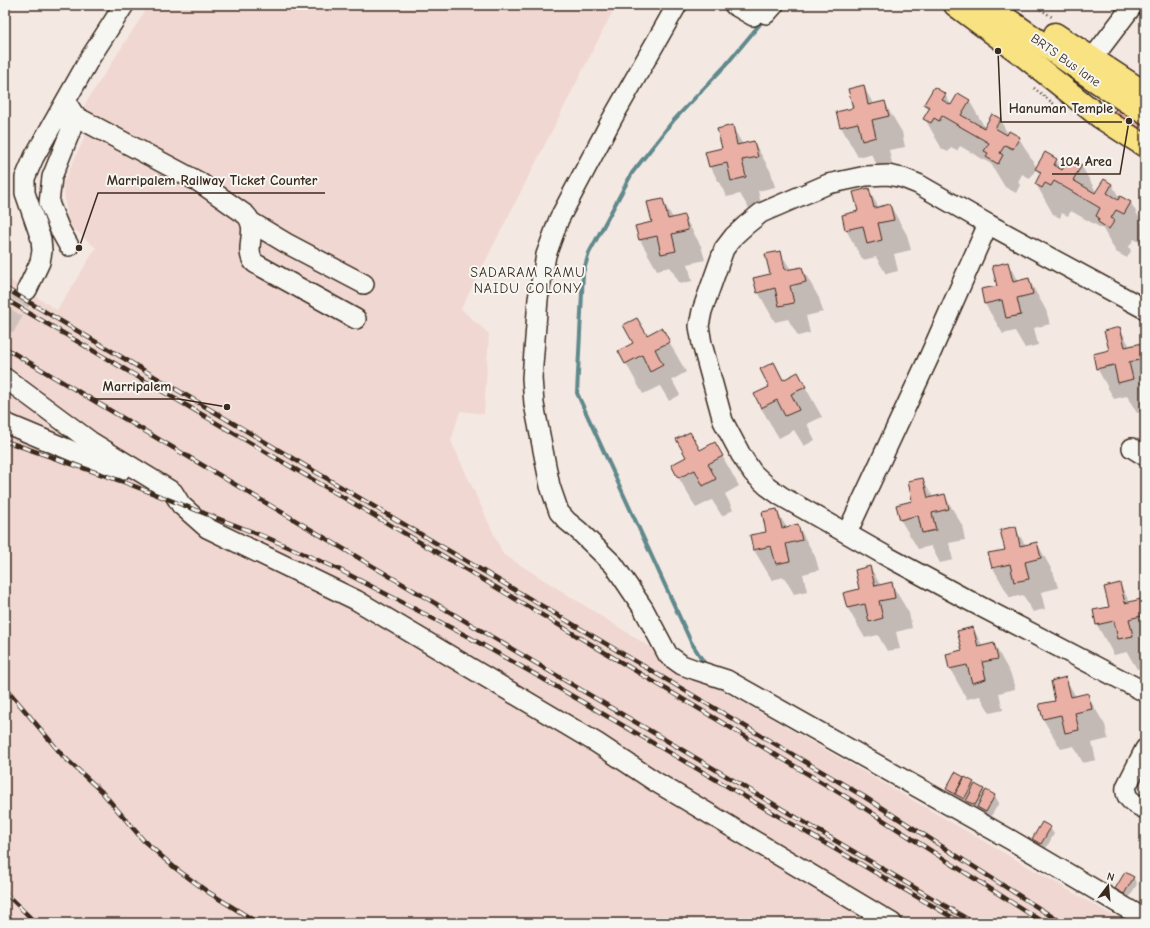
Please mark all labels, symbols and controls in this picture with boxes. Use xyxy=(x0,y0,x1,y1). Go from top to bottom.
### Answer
street label: BRTS Bus lane xyxy=(1028,30,1104,90)
callout: Hanuman Temple xyxy=(1001,96,1122,122)
text: Hanuman Temple xyxy=(1009,100,1113,117)
callout: 104 Area xyxy=(1052,148,1120,174)
text: 104 Area xyxy=(1060,153,1112,170)
callout: Marripalem Railway Ticket Counter xyxy=(98,167,325,193)
text: Marripalem Railway Ticket Counter xyxy=(107,172,318,189)
district label: SADARAM RAMU NAIDU COLONY xyxy=(470,264,586,297)
callout: Marripalem xyxy=(94,373,179,399)
text: Marripalem xyxy=(103,378,171,395)
north arrow xyxy=(1088,866,1128,906)
text: N xyxy=(1105,870,1116,884)

